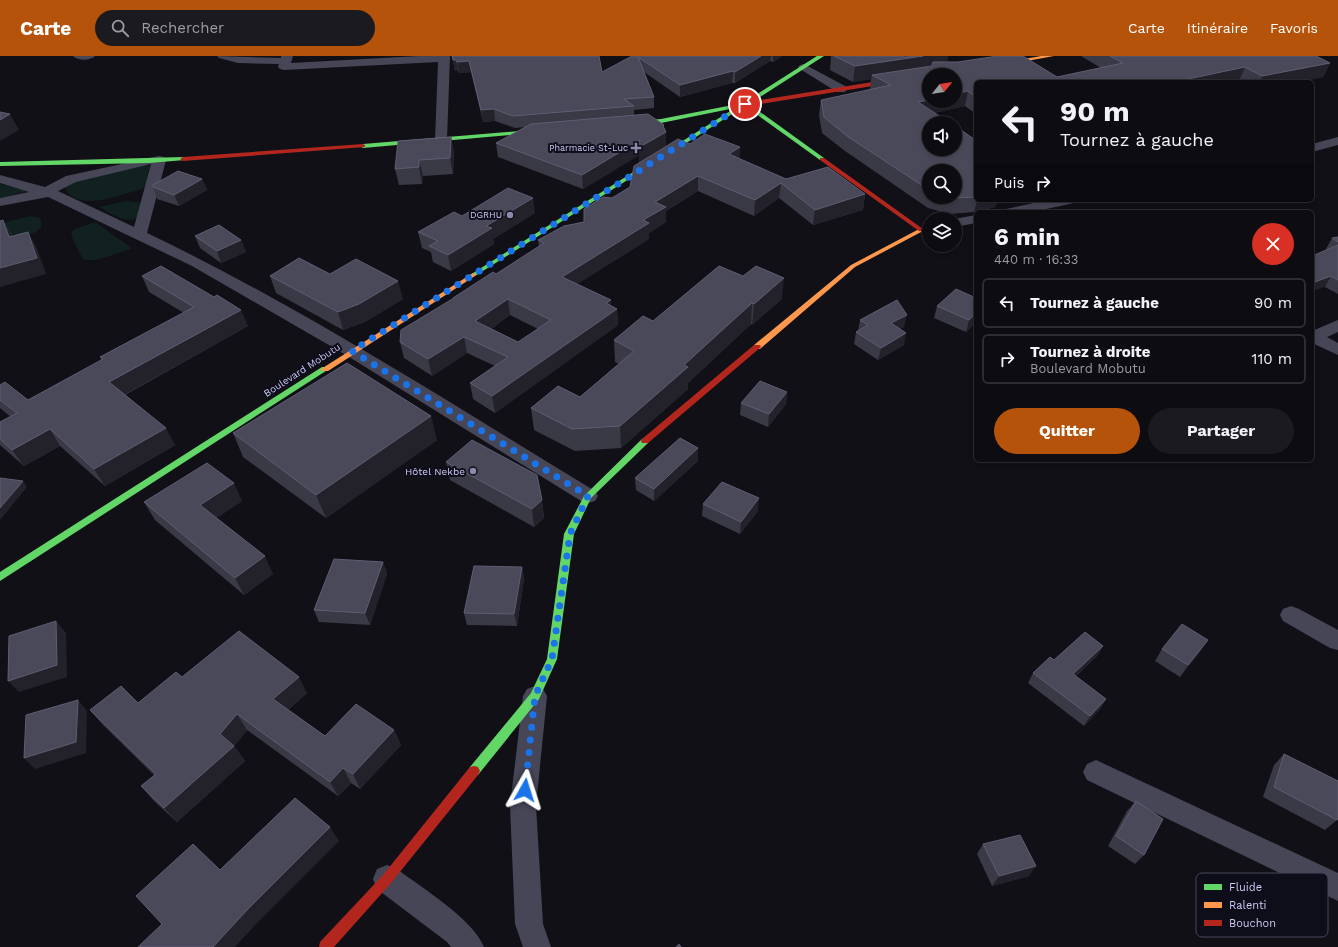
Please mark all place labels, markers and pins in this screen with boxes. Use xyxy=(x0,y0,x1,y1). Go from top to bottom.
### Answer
pin xyxy=(728,87,762,121)
place label: Pharmacie St-Luc xyxy=(549,143,628,153)
marker: Pharmacie St-Luc xyxy=(631,143,641,153)
place label: DGRHU xyxy=(470,210,502,220)
marker: DGRHU xyxy=(505,210,515,220)
place label: Hôtel Nekbe xyxy=(405,466,465,477)
marker: Hôtel Nekbe xyxy=(468,466,478,476)

